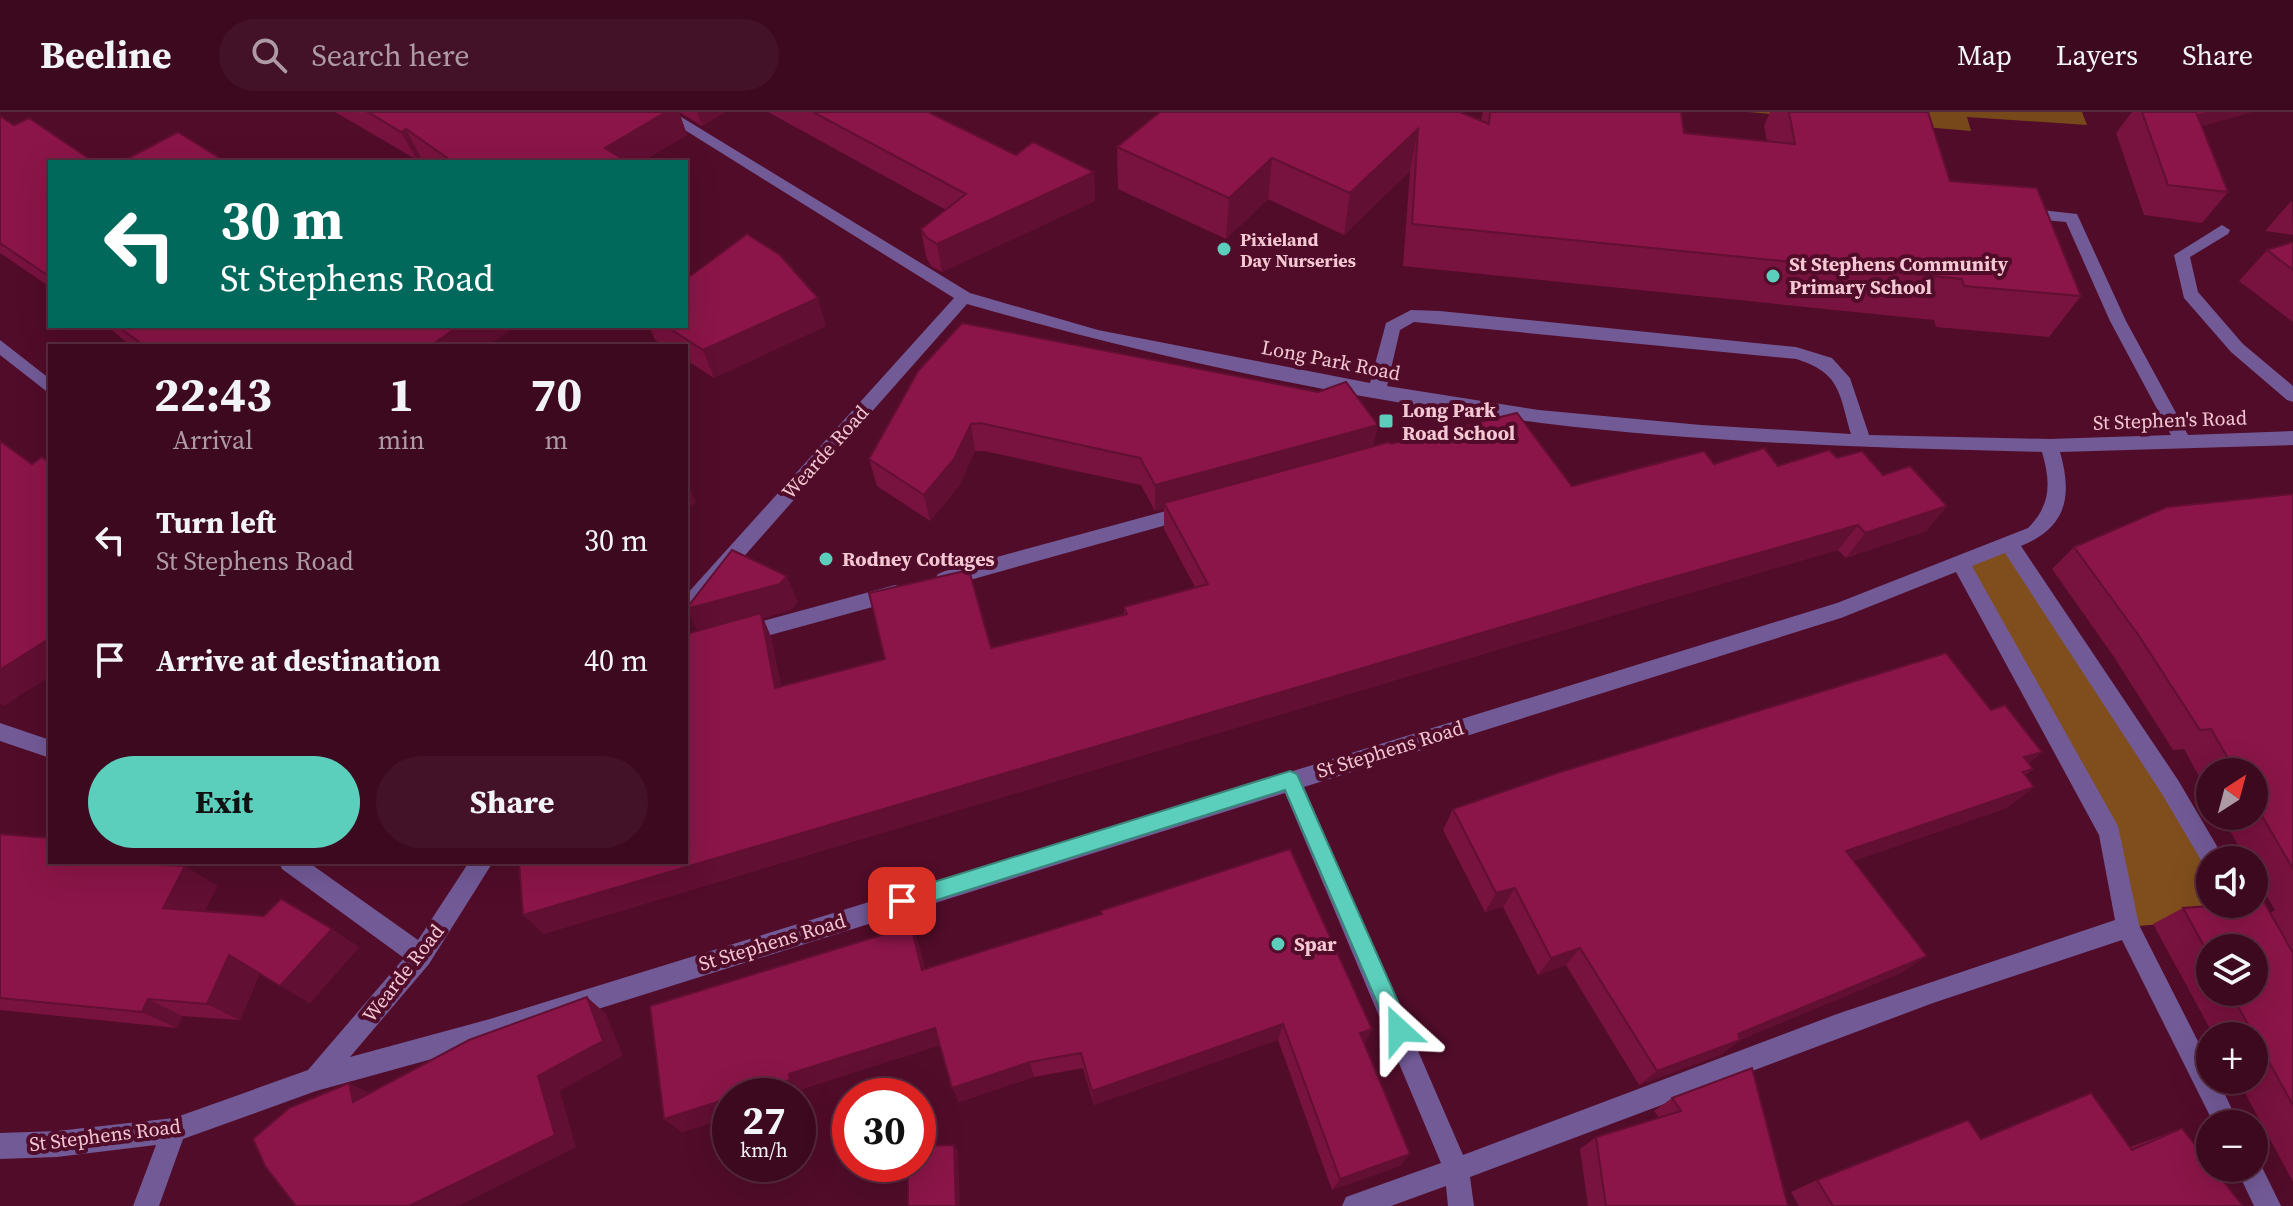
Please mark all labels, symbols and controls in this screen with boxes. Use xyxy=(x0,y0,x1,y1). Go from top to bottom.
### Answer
search box xyxy=(219,19,779,91)
text: Beeline xyxy=(40,29,171,81)
icon: search xyxy=(247,33,291,77)
text: Search here xyxy=(311,35,470,76)
text: Map xyxy=(1957,36,2012,74)
text: Layers xyxy=(2056,36,2138,74)
text: Share xyxy=(2182,36,2253,74)
text: 30 m xyxy=(220,181,343,258)
icon: left xyxy=(88,192,192,296)
place label: Pixieland Day Nurseries xyxy=(1240,227,1356,273)
marker: Pixieland Day Nurseries xyxy=(1215,240,1233,258)
place label: St Stephens Community Primary School xyxy=(1789,250,2009,301)
text: St Stephens Road xyxy=(220,254,494,303)
marker: St Stephens Community Primary School xyxy=(1764,267,1782,285)
street label: Long Park Road xyxy=(1259,333,1404,387)
text: 22:43 xyxy=(154,361,272,427)
text: 1 xyxy=(388,361,414,427)
text: 70 xyxy=(530,361,582,427)
place label: Long Park Road School xyxy=(1402,396,1515,447)
street label: Wearde Road xyxy=(775,398,875,505)
street label: St Stephen's Road xyxy=(2092,403,2248,437)
marker: Long Park Road School xyxy=(1377,412,1395,430)
text: Arrival xyxy=(173,422,253,458)
text: min xyxy=(378,422,425,458)
text: m xyxy=(545,422,568,458)
text: Turn left xyxy=(156,502,276,543)
icon: left xyxy=(88,518,132,562)
text: 30 m xyxy=(584,520,648,561)
text: St Stephens Road xyxy=(156,543,354,579)
place label: Rodney Cottages xyxy=(842,545,995,573)
marker: Rodney Cottages xyxy=(817,550,835,568)
icon: arrive xyxy=(88,638,132,682)
text: Arrive at destination xyxy=(156,640,441,681)
text: 40 m xyxy=(584,640,648,681)
street label: St Stephens Road xyxy=(1313,713,1467,785)
button: Exit xyxy=(88,756,360,848)
button: Share xyxy=(376,756,648,848)
north arrow xyxy=(2196,758,2268,830)
map controls xyxy=(2196,758,2268,1182)
button: sound xyxy=(2196,846,2268,918)
pin xyxy=(868,867,936,935)
icon: arrive xyxy=(880,879,924,923)
street label: St Stephens Road xyxy=(695,906,849,978)
street label: Wearde Road xyxy=(356,917,451,1028)
place label: Spar xyxy=(1294,930,1337,958)
button: layers xyxy=(2196,934,2268,1006)
marker: Spar xyxy=(1269,935,1287,953)
position arrow xyxy=(1357,988,1441,1072)
button: + xyxy=(2196,1022,2268,1094)
speed limit sign: 30 xyxy=(832,1078,936,1182)
text: 27 xyxy=(742,1093,786,1147)
button: − xyxy=(2196,1110,2268,1182)
street label: St Stephens Road xyxy=(28,1112,183,1158)
text: km/h xyxy=(740,1136,788,1164)

